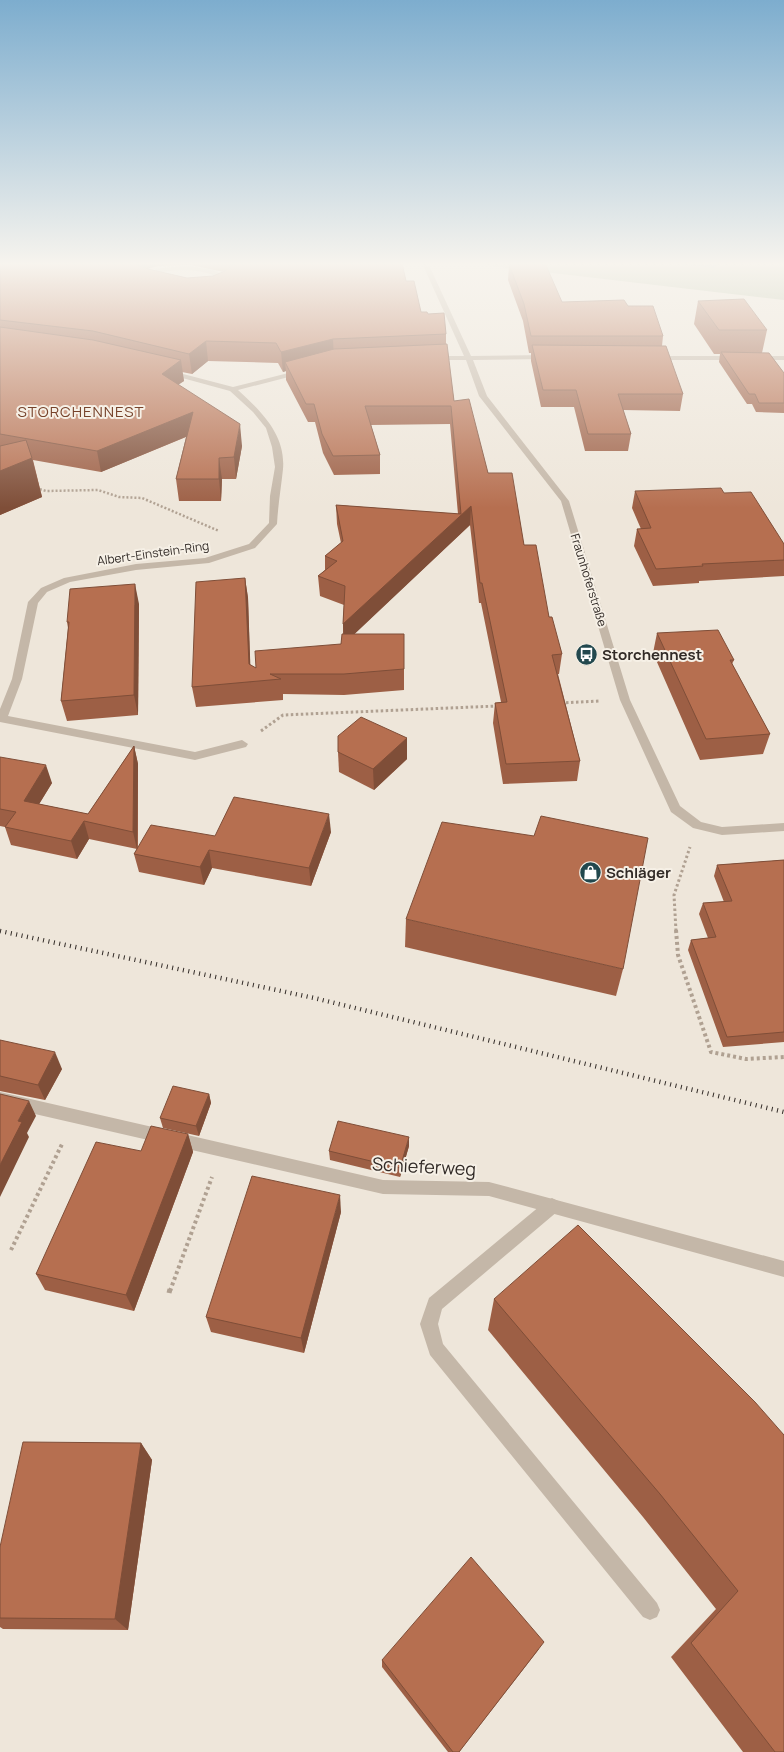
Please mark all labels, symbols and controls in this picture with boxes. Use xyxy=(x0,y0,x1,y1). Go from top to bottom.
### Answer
district label: STORCHENNEST xyxy=(18,401,144,422)
street label: Fraunhoferstraße xyxy=(567,531,611,629)
street label: Albert-Einstein-Ring xyxy=(96,537,210,569)
bus stop icon: Storchennest xyxy=(574,642,598,666)
place label: Storchennest xyxy=(602,644,702,665)
shop icon: Schläger xyxy=(578,860,602,884)
place label: Schläger xyxy=(606,862,671,883)
street label: Schieferweg xyxy=(371,1151,477,1181)

